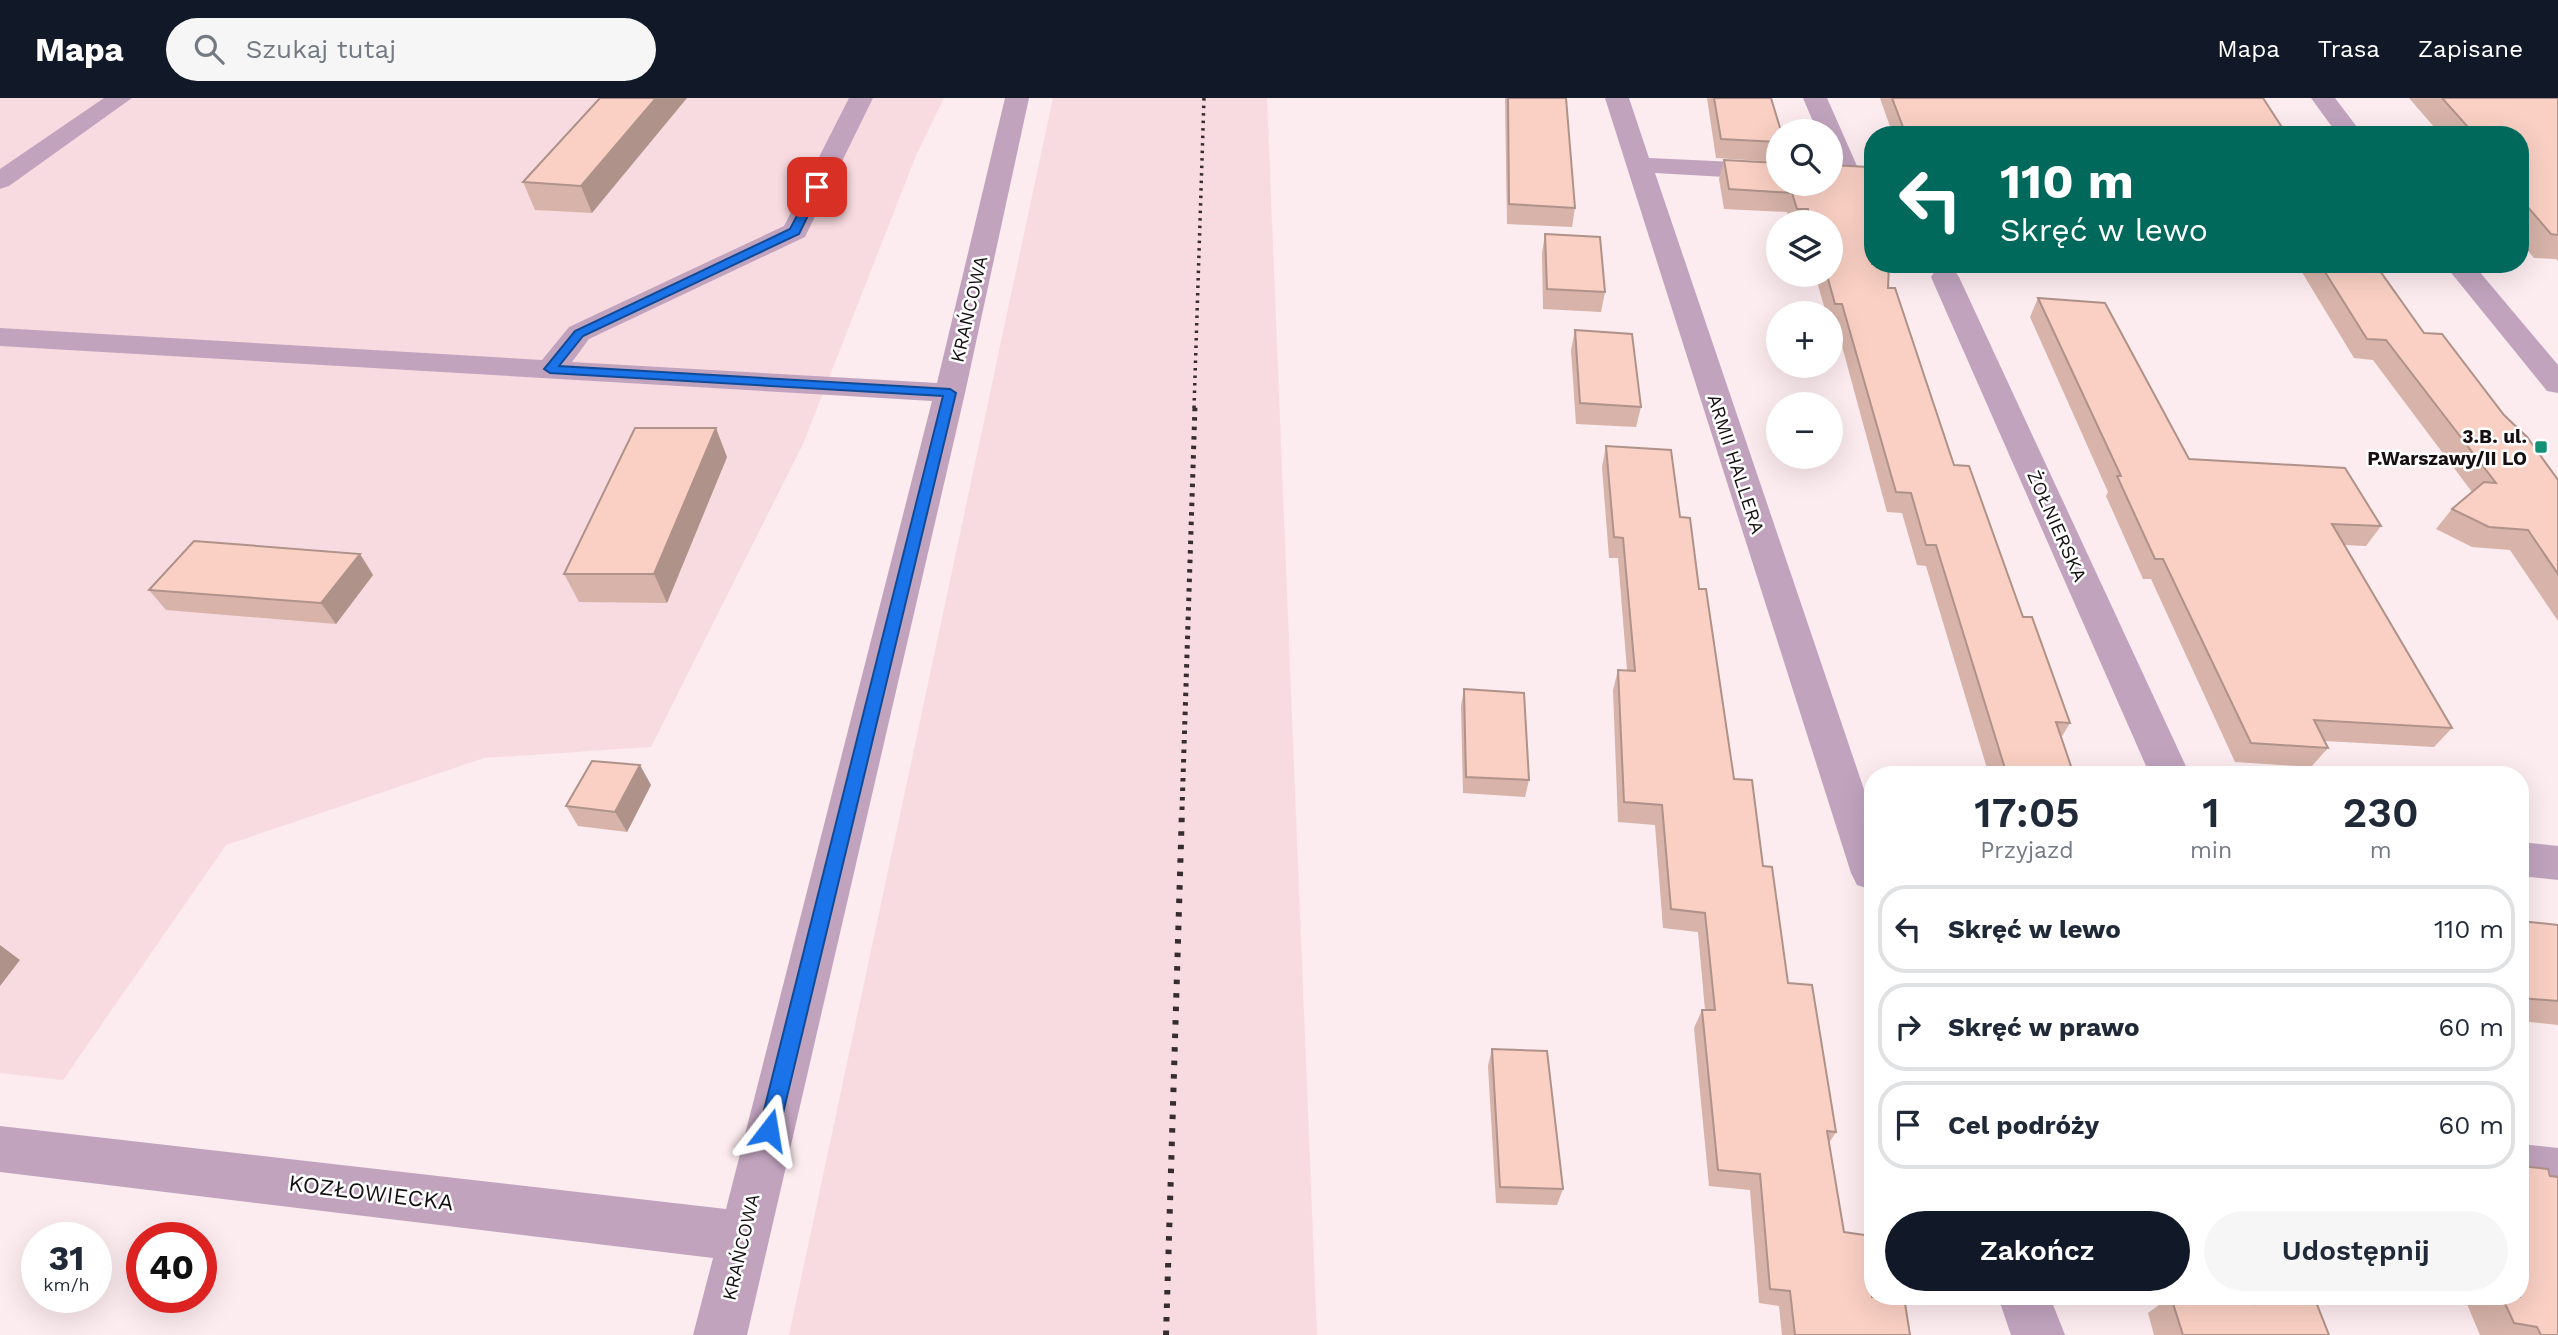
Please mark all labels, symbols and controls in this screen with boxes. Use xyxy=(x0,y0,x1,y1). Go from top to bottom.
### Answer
search box xyxy=(166,18,656,81)
text: Mapa xyxy=(35,30,124,69)
icon: search xyxy=(190,30,228,68)
text: Szukaj tutaj xyxy=(246,34,396,64)
text: Mapa xyxy=(2217,35,2280,63)
text: Trasa xyxy=(2318,35,2380,63)
text: Zapisane xyxy=(2418,35,2523,63)
map controls xyxy=(1766,119,1843,469)
button: search xyxy=(1766,119,1843,196)
text: 110 m xyxy=(2000,152,2134,210)
icon: left xyxy=(1885,154,1976,245)
pin xyxy=(787,157,847,217)
icon: arrive xyxy=(798,168,836,206)
button: layers xyxy=(1766,210,1843,287)
text: Skręć w lewo xyxy=(2000,211,2208,249)
street label: KRAŃCOWA xyxy=(946,253,993,365)
button: + xyxy=(1766,301,1843,378)
street label: ARMII HALLERA xyxy=(1703,391,1770,537)
button: − xyxy=(1766,392,1843,469)
place label: 3.B. ul. P.Warszawy/II LO xyxy=(2367,425,2527,470)
marker: 3.B. ul. P.Warszawy/II LO xyxy=(2533,439,2549,455)
street label: ŻOŁNIERSKA xyxy=(2022,467,2092,586)
text: 17:05 xyxy=(1974,788,2080,837)
text: 1 xyxy=(2202,788,2220,837)
text: 230 xyxy=(2342,788,2419,837)
text: Przyjazd xyxy=(1980,837,2074,864)
text: min xyxy=(2190,837,2232,864)
text: m xyxy=(2370,837,2392,864)
icon: left xyxy=(1889,910,1927,948)
text: Skręć w lewo xyxy=(1948,914,2121,944)
text: 110 m xyxy=(2434,914,2504,944)
icon: right xyxy=(1889,1008,1927,1046)
text: Skręć w prawo xyxy=(1948,1012,2140,1042)
text: 60 m xyxy=(2438,1012,2504,1042)
position arrow xyxy=(732,1093,806,1167)
icon: arrive xyxy=(1889,1106,1927,1144)
text: Cel podróży xyxy=(1948,1110,2099,1140)
text: 60 m xyxy=(2438,1110,2504,1140)
street label: KOZŁOWIECKA xyxy=(287,1169,455,1217)
street label: KRAŃCOWA xyxy=(718,1191,765,1303)
button: Zakończ xyxy=(1885,1211,2190,1291)
button: Udostępnij xyxy=(2204,1211,2508,1291)
speed limit sign: 40 xyxy=(126,1222,217,1313)
text: 31 xyxy=(49,1237,84,1279)
text: km/h xyxy=(43,1274,90,1295)

